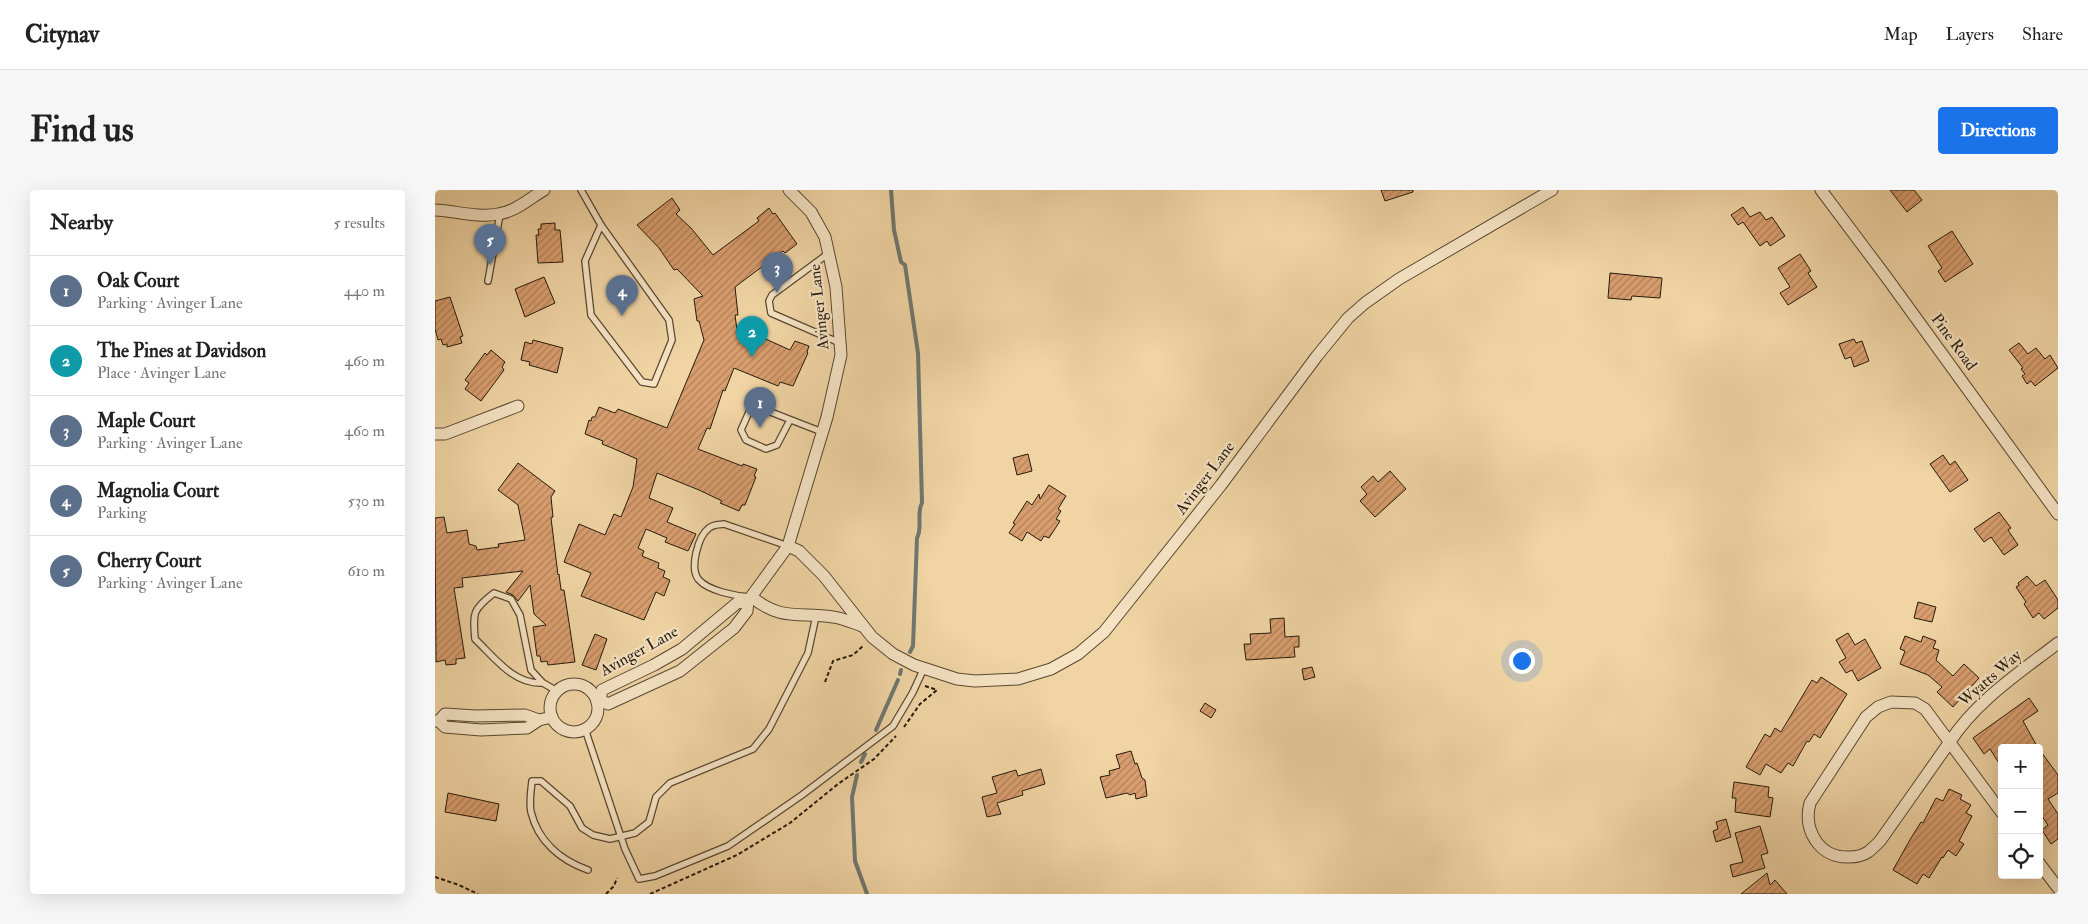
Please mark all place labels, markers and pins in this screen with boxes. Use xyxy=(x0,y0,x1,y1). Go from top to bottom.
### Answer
pin: 5 xyxy=(474,224,506,265)
pin: 3 xyxy=(761,252,793,293)
pin: 4 xyxy=(606,275,638,316)
pin: 2 xyxy=(736,316,768,357)
pin: 1 xyxy=(744,387,776,428)

